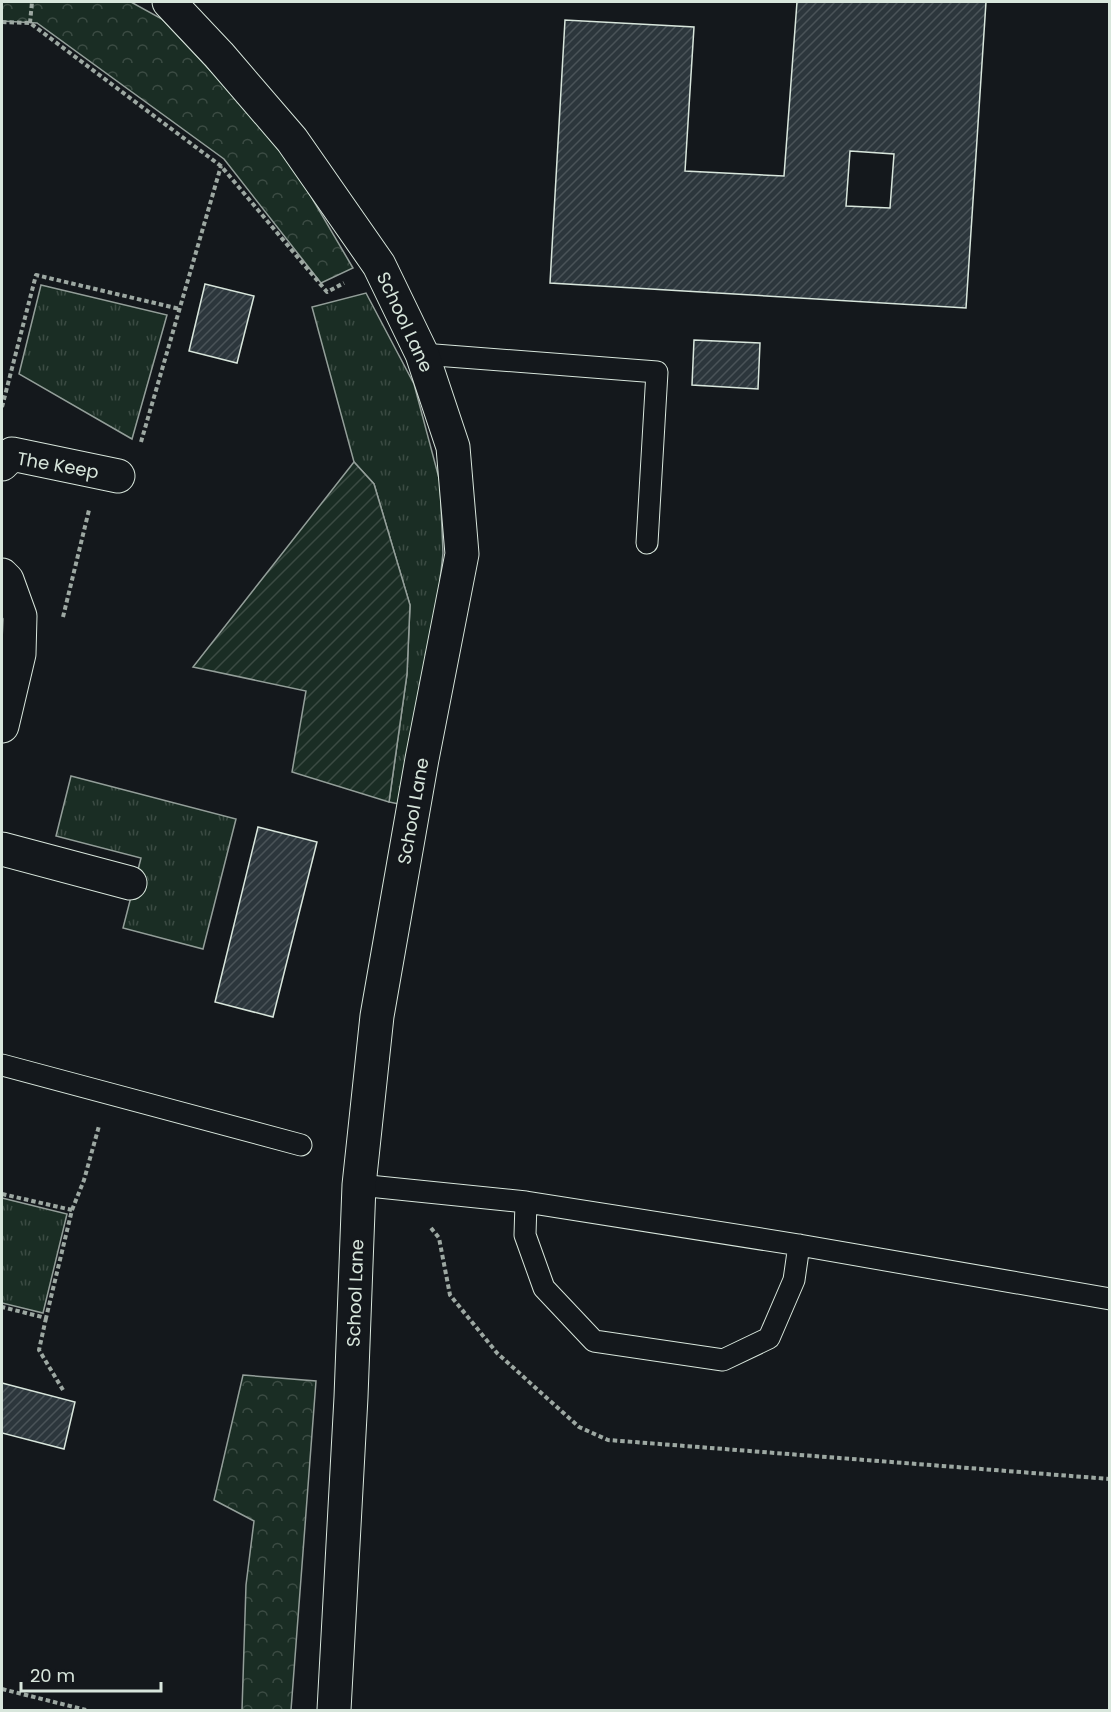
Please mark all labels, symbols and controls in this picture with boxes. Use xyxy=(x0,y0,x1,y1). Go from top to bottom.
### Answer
street label: School Lane xyxy=(371,268,439,376)
street label: The Keep xyxy=(15,446,101,484)
street label: School Lane xyxy=(391,756,435,866)
street label: School Lane xyxy=(341,1239,369,1347)
scale bar xyxy=(21,1655,160,1693)
text: 20 m xyxy=(30,1663,75,1688)

